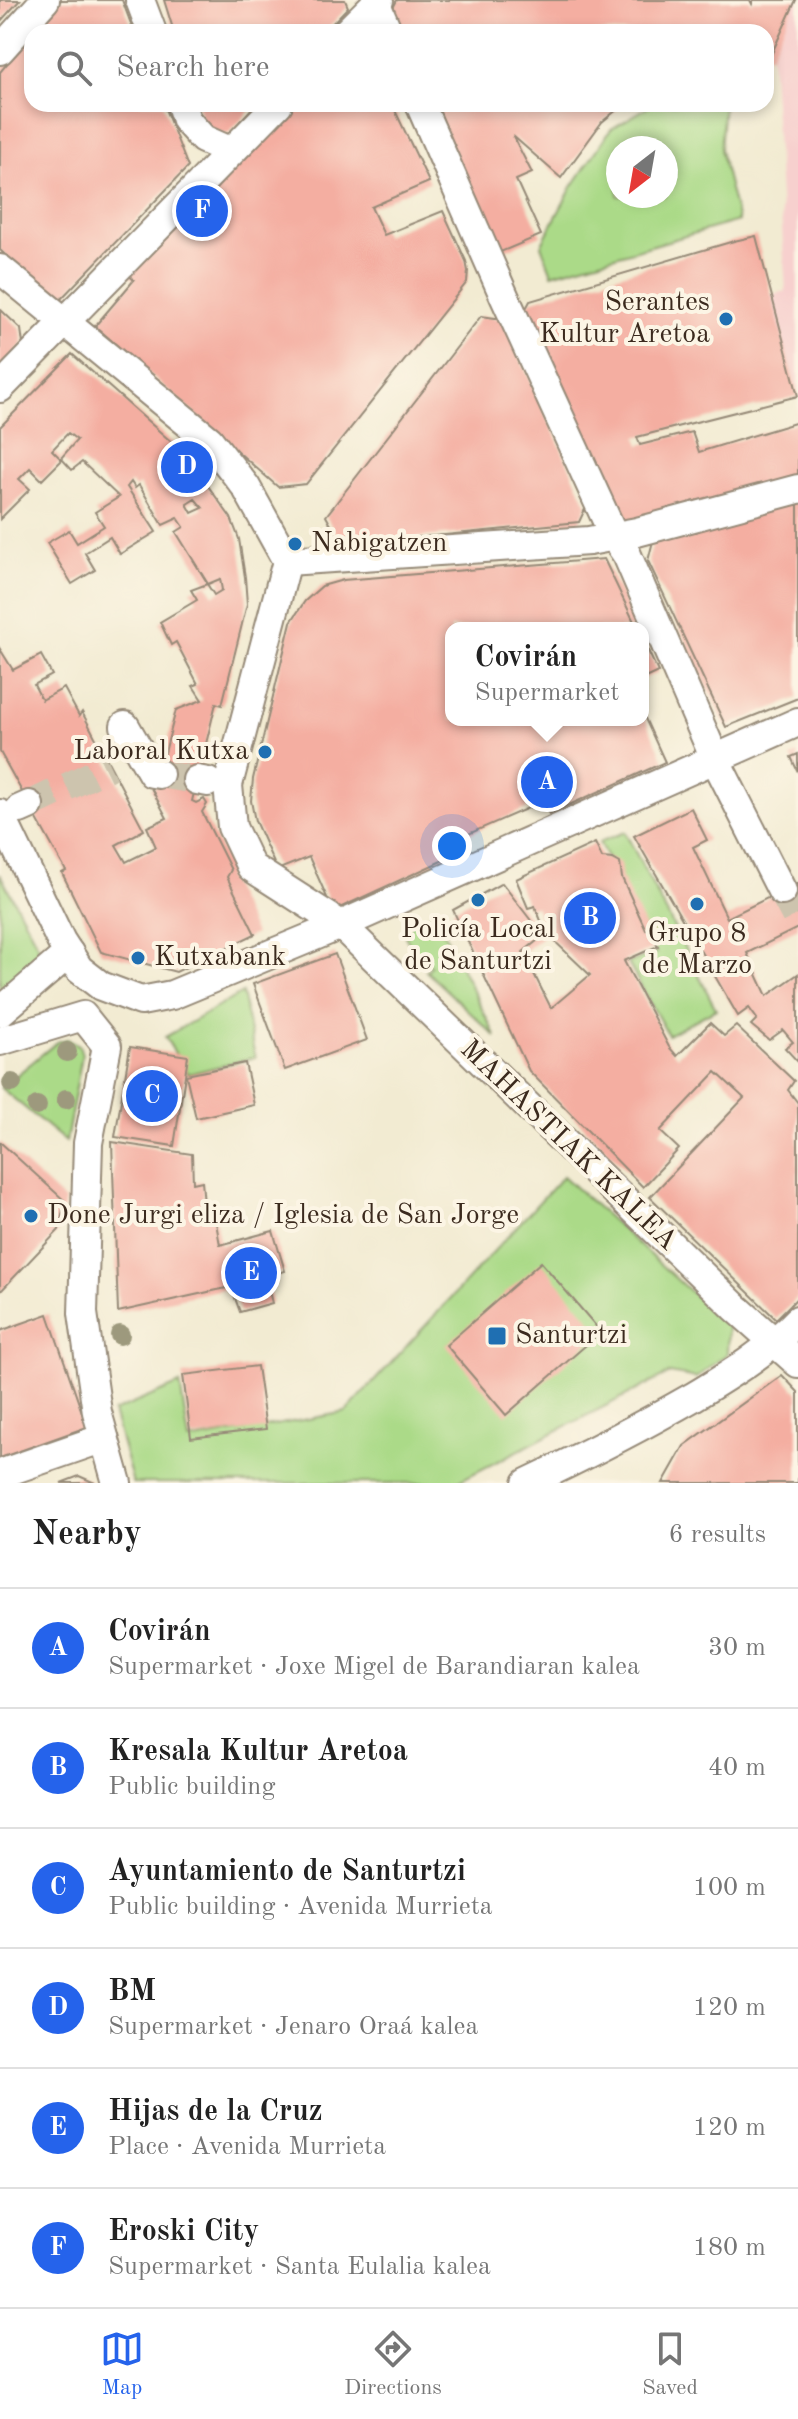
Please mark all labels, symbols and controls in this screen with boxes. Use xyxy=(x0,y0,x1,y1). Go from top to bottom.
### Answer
search box xyxy=(24,24,774,112)
icon: search xyxy=(52,46,96,90)
text: Search here xyxy=(116,53,270,83)
north arrow xyxy=(606,136,678,208)
pin: F xyxy=(176,181,228,241)
place label: Serantes Kultur Aretoa xyxy=(539,289,710,349)
marker: Serantes Kultur Aretoa xyxy=(717,310,735,328)
pin: D xyxy=(161,437,213,497)
place label: Nabigatzen xyxy=(311,530,447,558)
marker: Nabigatzen xyxy=(286,535,304,553)
popup xyxy=(445,622,649,726)
text: Covirán xyxy=(475,643,577,673)
text: Supermarket xyxy=(475,680,619,706)
place label: Laboral Kutxa xyxy=(73,738,249,766)
marker: Laboral Kutxa xyxy=(256,743,274,761)
pin: A xyxy=(521,752,573,812)
your location xyxy=(432,826,472,866)
pin: B xyxy=(564,888,616,948)
marker: Policía Local de Santurtzi xyxy=(469,891,487,909)
marker: Grupo 8 de Marzo xyxy=(688,895,706,913)
place label: Policía Local de Santurtzi xyxy=(401,916,555,976)
place label: Grupo 8 de Marzo xyxy=(642,920,752,980)
place label: Kutxabank xyxy=(154,944,286,972)
marker: Kutxabank xyxy=(129,949,147,967)
street label: MAHASTIAK KALEA xyxy=(454,1036,682,1256)
pin: C xyxy=(126,1066,178,1126)
place label: Done Jurgi eliza / Iglesia de San Jorge xyxy=(47,1202,519,1230)
marker: Done Jurgi eliza / Iglesia de San Jorge xyxy=(22,1207,40,1225)
pin: E xyxy=(225,1243,277,1303)
place label: Santurtzi xyxy=(515,1322,627,1350)
marker: Santurtzi xyxy=(486,1325,508,1347)
text: Nearby xyxy=(32,1518,142,1552)
text: 6 results xyxy=(668,1522,766,1548)
text: Covirán xyxy=(108,1617,211,1647)
text: A xyxy=(48,1635,68,1661)
text: 30 m xyxy=(708,1635,766,1661)
text: Supermarket · Joxe Migel de Barandiaran kalea xyxy=(108,1654,640,1680)
text: Kresala Kultur Aretoa xyxy=(108,1737,408,1767)
text: B xyxy=(49,1755,67,1781)
text: 40 m xyxy=(708,1755,766,1781)
text: Public building xyxy=(108,1774,275,1800)
text: Ayuntamiento de Santurtzi xyxy=(108,1857,466,1887)
text: C xyxy=(49,1875,67,1901)
text: 100 m xyxy=(693,1875,766,1901)
text: Public building · Avenida Murrieta xyxy=(108,1894,493,1920)
text: BM xyxy=(108,1977,156,2007)
text: D xyxy=(48,1995,68,2021)
text: 120 m xyxy=(693,1995,766,2021)
text: Supermarket · Jenaro Oraá kalea xyxy=(108,2014,478,2040)
text: Hijas de la Cruz xyxy=(108,2097,322,2127)
text: E xyxy=(49,2115,67,2141)
text: 120 m xyxy=(693,2115,766,2141)
text: Place · Avenida Murrieta xyxy=(108,2134,386,2160)
text: Eroski City xyxy=(108,2217,259,2247)
text: F xyxy=(49,2235,67,2261)
text: 180 m xyxy=(693,2235,766,2261)
text: Supermarket · Santa Eulalia kalea xyxy=(108,2254,491,2280)
tab: Map xyxy=(100,2327,144,2402)
tab: Directions xyxy=(344,2327,442,2402)
tab: Saved xyxy=(642,2327,698,2402)

